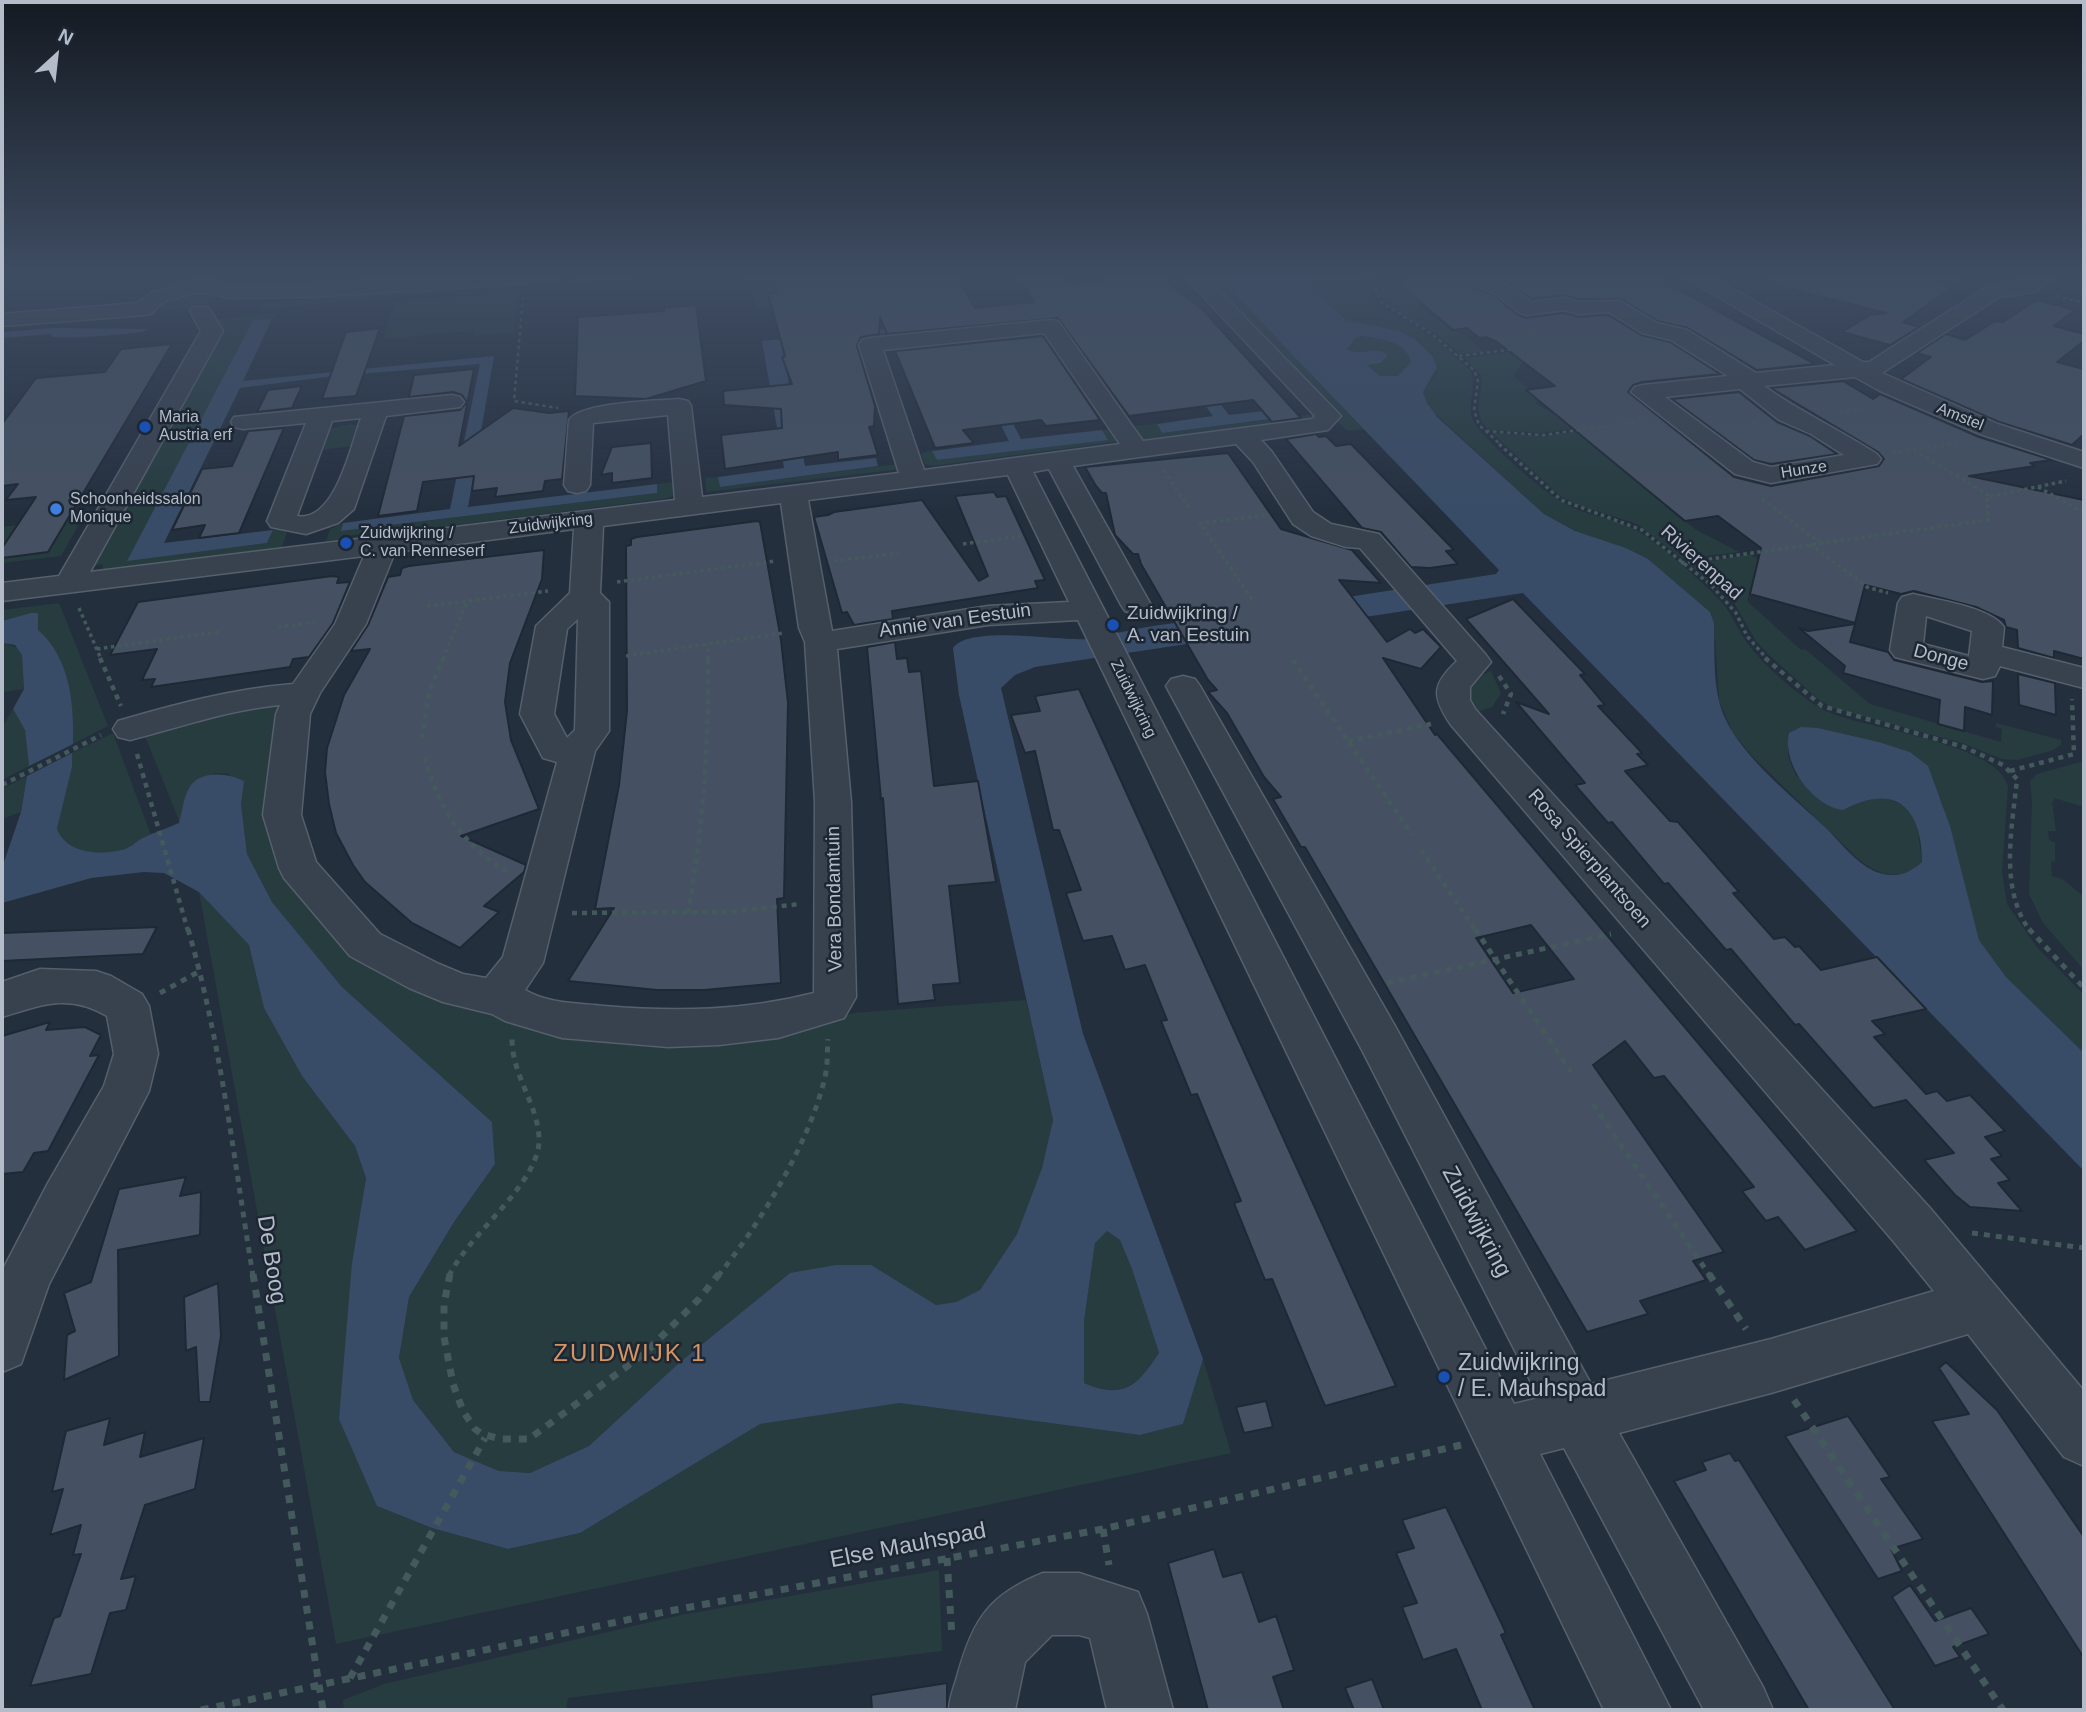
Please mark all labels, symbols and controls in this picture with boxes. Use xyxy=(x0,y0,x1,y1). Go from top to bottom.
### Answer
north arrow xyxy=(21,21,91,91)
text: N xyxy=(55,24,77,49)
street label: Amstel xyxy=(1934,399,1986,435)
place label: Maria Austria erf xyxy=(159,408,232,446)
marker: Maria Austria erf xyxy=(137,419,153,435)
street label: Hunze xyxy=(1780,457,1828,483)
place label: Schoonheidssalon Monique xyxy=(70,490,201,528)
marker: Schoonheidssalon Monique xyxy=(48,501,64,517)
street label: Zuidwijkring xyxy=(508,509,594,539)
street label: Rivierenpad xyxy=(1656,521,1746,605)
place label: Zuidwijkring / C. van Renneserf xyxy=(360,524,485,562)
marker: Zuidwijkring / C. van Renneserf xyxy=(338,535,354,551)
street label: Annie van Eestuin xyxy=(878,599,1032,643)
place label: Zuidwijkring / A. van Eestuin xyxy=(1127,603,1250,647)
marker: Zuidwijkring / A. van Eestuin xyxy=(1105,617,1121,633)
street label: Donge xyxy=(1911,640,1971,676)
street label: Zuidwijkring xyxy=(1106,657,1160,741)
street label: Rosa Spierplantsoen xyxy=(1523,785,1655,933)
street label: Vera Bondamtuin xyxy=(822,826,848,972)
street label: Zuidwijkring xyxy=(1435,1162,1517,1282)
street label: De Boog xyxy=(250,1214,292,1306)
district label: ZUIDWIJK 1 xyxy=(555,1340,705,1368)
place label: Zuidwijkring / E. Mauhspad xyxy=(1458,1350,1606,1404)
marker: Zuidwijkring / E. Mauhspad xyxy=(1436,1369,1452,1385)
street label: Else Mauhspad xyxy=(828,1517,988,1575)

